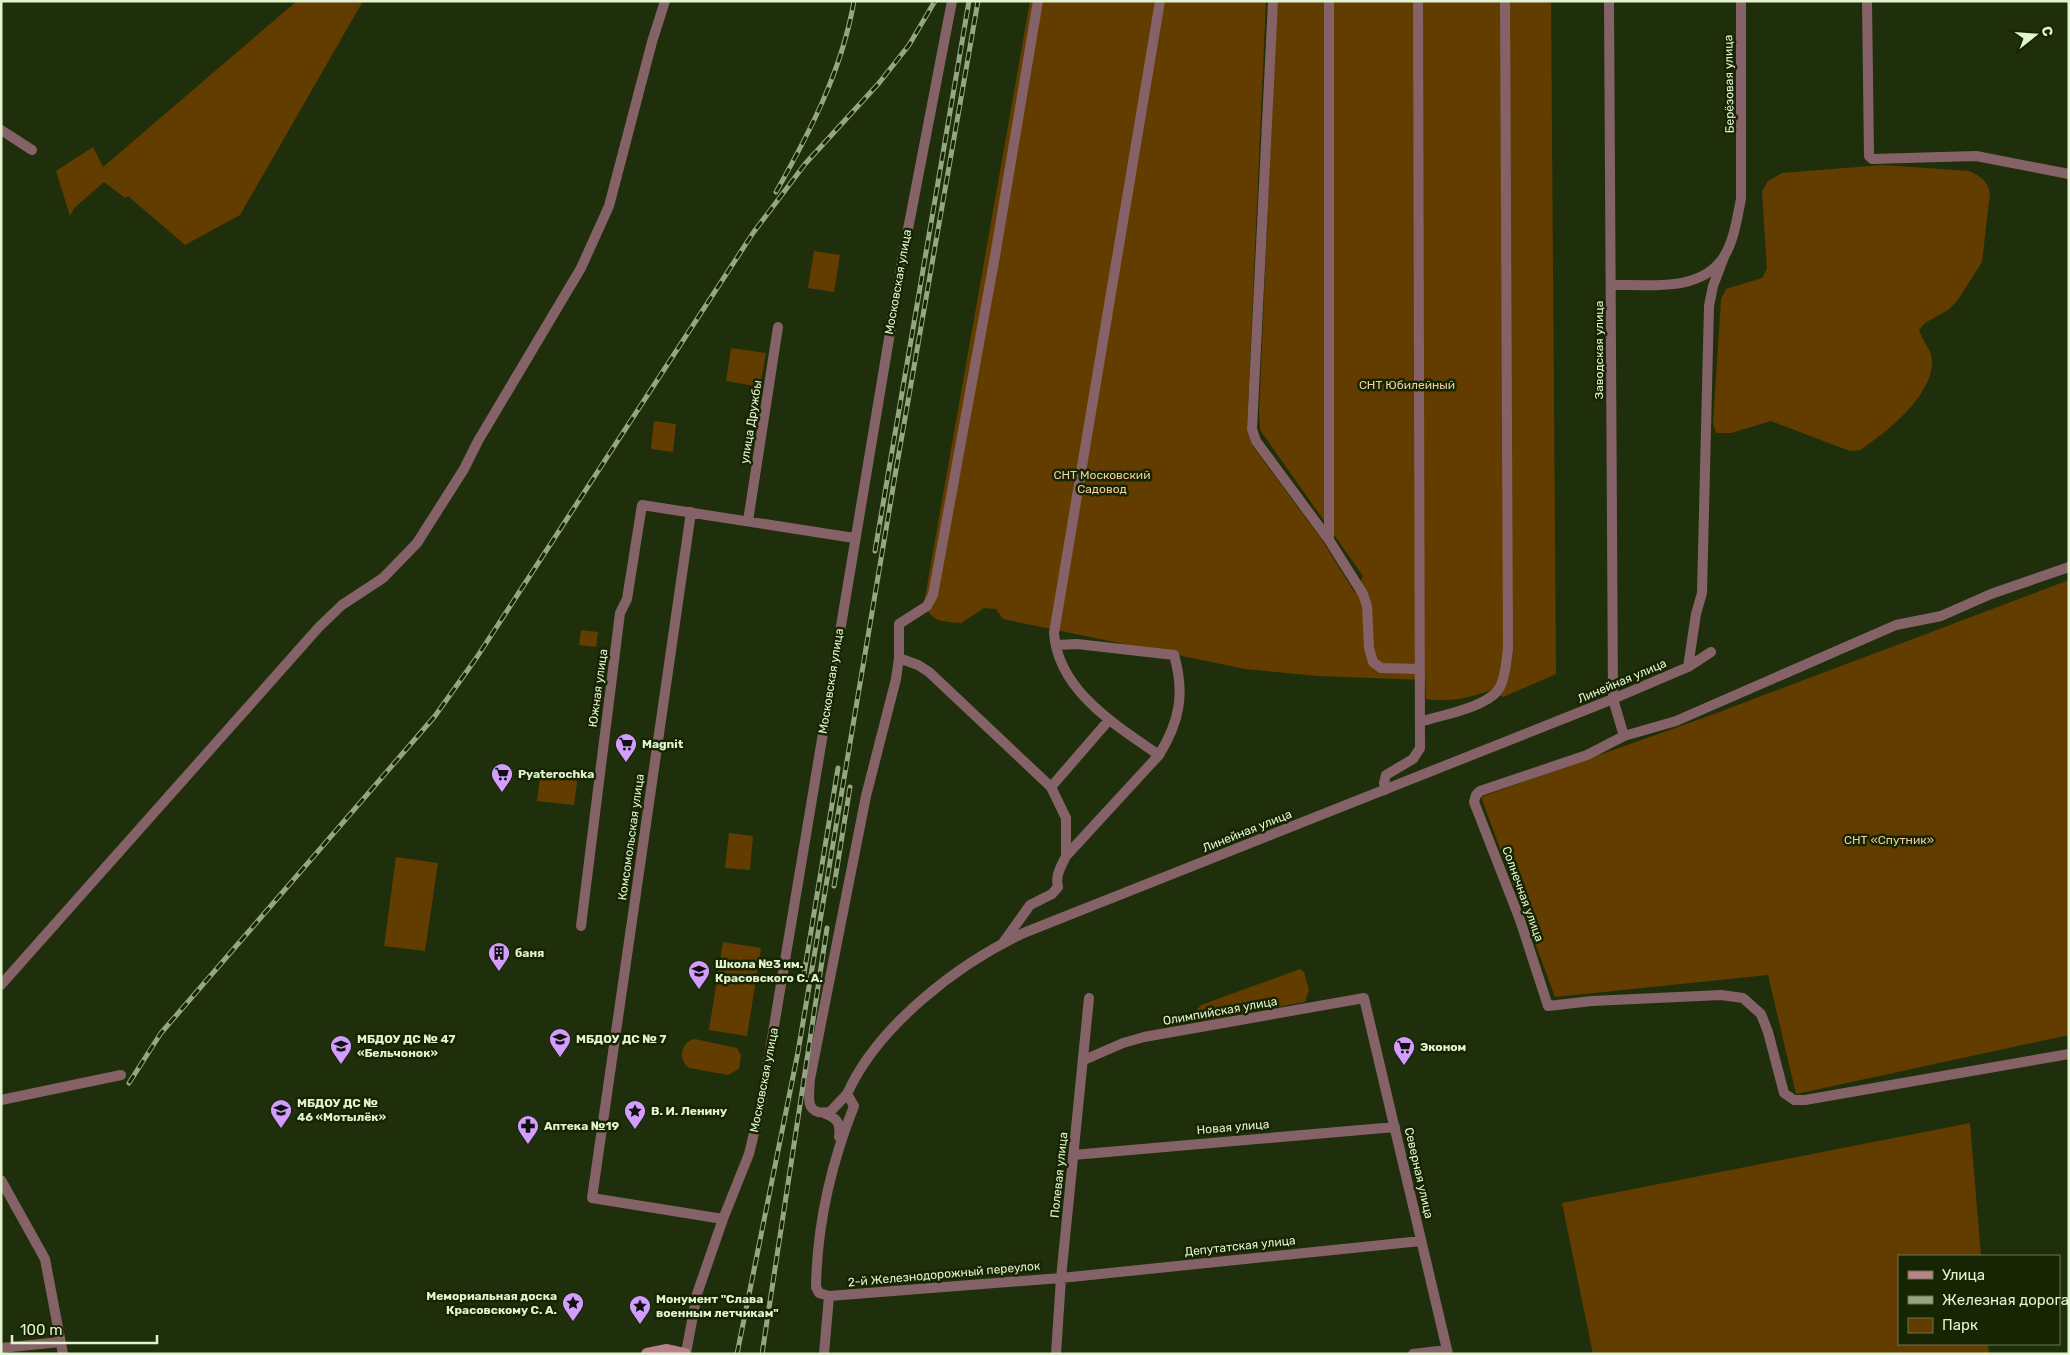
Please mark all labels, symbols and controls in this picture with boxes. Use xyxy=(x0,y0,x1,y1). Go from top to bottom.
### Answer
north arrow xyxy=(2010,10,2060,60)
text: С xyxy=(2037,24,2057,39)
street label: Берёзовая улица xyxy=(1721,35,1737,133)
street label: Московская улица xyxy=(882,228,914,336)
street label: Заводская улица xyxy=(1592,301,1606,399)
park label: СНТ Юбилейный xyxy=(1359,378,1455,392)
street label: улица Дружбы xyxy=(737,379,765,465)
park label: СНТ Московский Садовод xyxy=(1054,468,1150,496)
street label: Московская улица xyxy=(816,627,846,735)
street label: Южная улица xyxy=(586,648,610,728)
street label: Линейная улица xyxy=(1576,656,1668,706)
supermarket icon: Magnit xyxy=(614,732,638,763)
place label: Magnit xyxy=(642,737,684,751)
supermarket icon: Pyaterochka xyxy=(490,762,514,793)
place label: Pyaterochka xyxy=(518,767,594,781)
street label: Комсомольская улица xyxy=(615,773,647,901)
street label: Линейная улица xyxy=(1200,807,1294,855)
park label: СНТ «Спутник» xyxy=(1844,833,1934,847)
street label: Солнечная улица xyxy=(1499,844,1547,944)
building icon: баня xyxy=(487,941,511,972)
place label: баня xyxy=(515,946,544,960)
place label: Школа №3 им. Красовского С. А. xyxy=(715,957,823,985)
school or university icon: Школа №3 им. Красовского С. А. xyxy=(687,959,711,990)
street label: Олимпийская улица xyxy=(1162,994,1278,1028)
street label: Московская улица xyxy=(747,1026,781,1134)
school or university icon: МБДОУ ДС № 7 xyxy=(548,1027,572,1058)
place label: МБДОУ ДС № 47 «Бельчонок» xyxy=(357,1032,455,1060)
place label: МБДОУ ДС № 7 xyxy=(576,1032,667,1046)
school or university icon: МБДОУ ДС № 47 «Бельчонок» xyxy=(329,1034,353,1065)
supermarket icon: Эконом xyxy=(1392,1035,1416,1066)
place label: Эконом xyxy=(1420,1040,1466,1054)
place label: МБДОУ ДC № 46 «Мотылёк» xyxy=(297,1096,387,1124)
school or university icon: МБДОУ ДC № 46 «Мотылёк» xyxy=(269,1098,293,1129)
place icon: В. И. Ленину xyxy=(623,1099,647,1130)
place label: В. И. Ленину xyxy=(651,1104,727,1118)
pharmacy icon: Аптека №19 xyxy=(516,1114,540,1145)
street label: Новая улица xyxy=(1196,1117,1270,1137)
place label: Аптека №19 xyxy=(544,1119,619,1133)
street label: Северная улица xyxy=(1402,1126,1436,1220)
street label: Полевая улица xyxy=(1048,1131,1070,1219)
street label: Депутатская улица xyxy=(1184,1233,1296,1259)
legend xyxy=(1898,1255,2060,1345)
street label: 2-й Железнодорожный переулок xyxy=(847,1259,1041,1289)
text: Улица xyxy=(1942,1266,1985,1284)
place label: Мемориальная доска Красовскому С. А. xyxy=(426,1289,557,1317)
place icon: Мемориальная доска Красовскому С. А. xyxy=(561,1291,585,1322)
text: Железная дорога xyxy=(1942,1291,2069,1309)
place label: Монумент "Слава военным летчикам" xyxy=(656,1292,779,1320)
place icon: Монумент "Слава военным летчикам" xyxy=(628,1294,652,1325)
scale bar xyxy=(12,1312,158,1344)
text: Парк xyxy=(1942,1316,1978,1334)
text: 100 m xyxy=(20,1321,62,1339)

